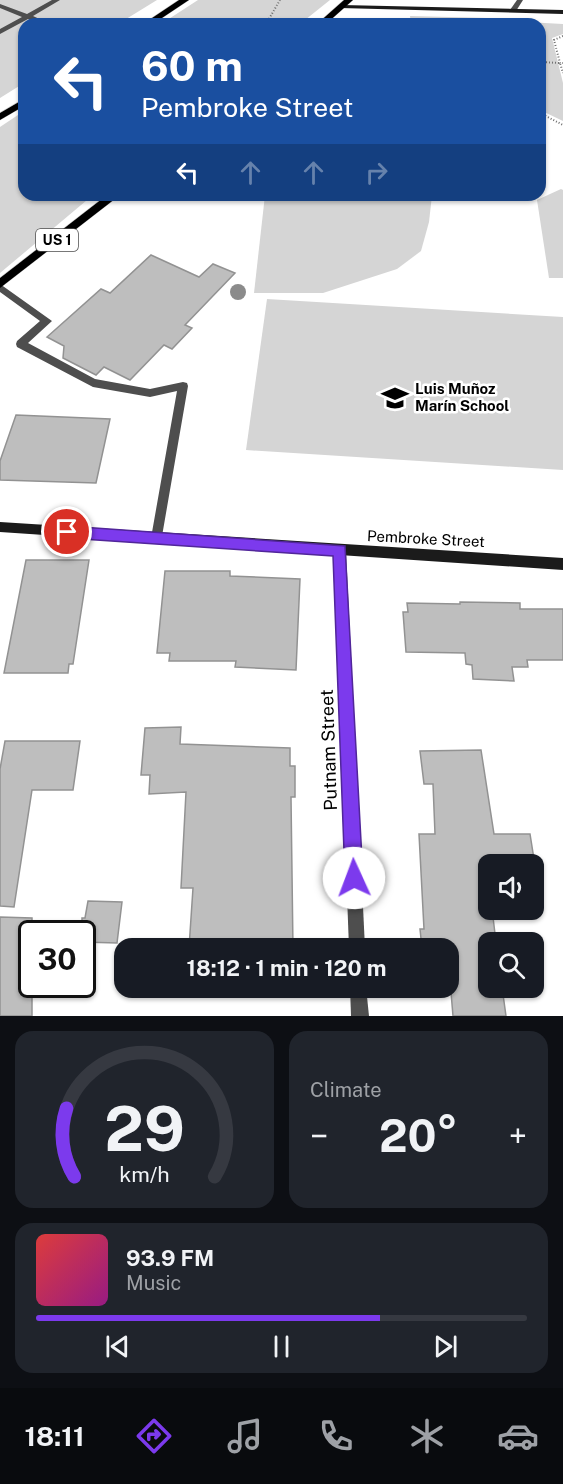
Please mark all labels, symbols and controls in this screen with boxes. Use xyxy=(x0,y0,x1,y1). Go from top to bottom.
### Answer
text: 60 m xyxy=(141,41,243,90)
icon: left xyxy=(42,42,120,120)
text: Pembroke Street xyxy=(141,91,353,123)
icon: left xyxy=(171,156,204,189)
icon: ahead xyxy=(234,156,267,189)
icon: ahead xyxy=(297,156,330,189)
icon: right xyxy=(360,156,393,189)
road number: US 1 xyxy=(36,229,78,251)
place label: Luis Muñoz Marín School xyxy=(415,380,509,414)
school or university icon: Luis Muñoz Marín School xyxy=(380,383,410,413)
pin xyxy=(41,506,92,557)
icon: arrive xyxy=(50,515,83,548)
street label: Pembroke Street xyxy=(367,527,486,550)
street label: Putnam Street xyxy=(316,689,341,811)
position arrow xyxy=(322,846,386,910)
map controls xyxy=(478,854,544,998)
button: sound xyxy=(478,854,544,920)
speed limit sign: 30 xyxy=(18,920,96,998)
button: search xyxy=(478,932,544,998)
text: 18:12 · 1 min · 120 m xyxy=(187,955,386,981)
text: Climate xyxy=(310,1078,382,1102)
text: 29 xyxy=(104,1092,185,1165)
text: 20° xyxy=(379,1109,458,1162)
text: − xyxy=(310,1117,328,1155)
text: + xyxy=(509,1117,527,1155)
text: km/h xyxy=(119,1162,170,1187)
text: 93.9 FM xyxy=(126,1245,214,1271)
text: Music xyxy=(126,1271,181,1295)
icon: previous xyxy=(101,1330,134,1363)
icon: pause xyxy=(265,1330,298,1363)
icon: next xyxy=(429,1330,462,1363)
icon: directions xyxy=(133,1415,175,1457)
icon: music xyxy=(224,1415,266,1457)
icon: phone xyxy=(315,1415,357,1457)
icon: climate xyxy=(406,1415,448,1457)
icon: car xyxy=(497,1415,539,1457)
text: 18:11 xyxy=(24,1420,84,1452)

